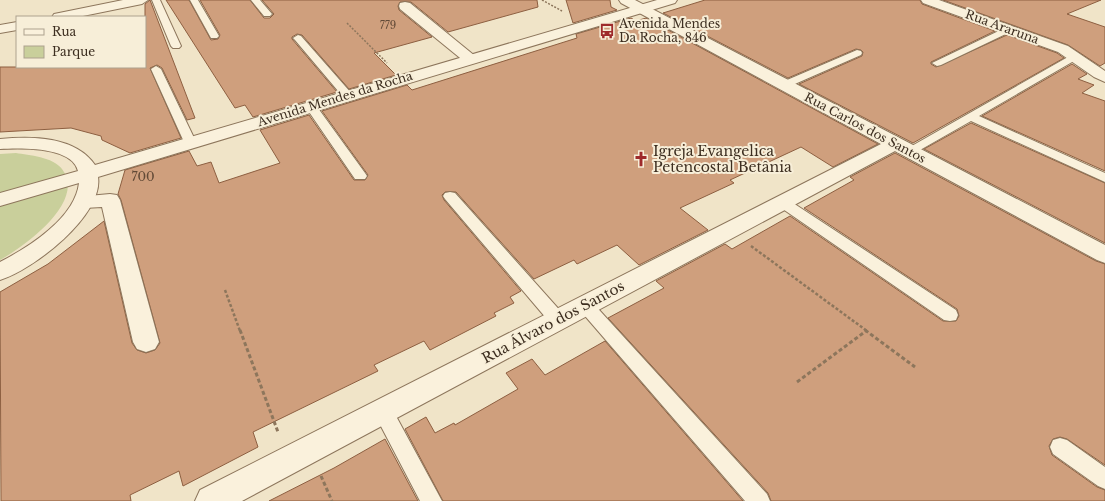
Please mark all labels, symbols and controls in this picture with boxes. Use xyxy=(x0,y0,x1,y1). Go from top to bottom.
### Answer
street label: Rua Araruna xyxy=(963,6,1041,47)
legend xyxy=(16,16,146,68)
place label: Avenida Mendes Da Rocha, 846 xyxy=(618,16,720,45)
house number: 779 xyxy=(380,19,396,32)
bus stop icon: Avenida Mendes Da Rocha, 846 xyxy=(598,22,616,40)
text: Rua xyxy=(52,24,76,39)
text: Parque xyxy=(52,44,95,59)
street label: Avenida Mendes da Rocha xyxy=(255,68,415,130)
street label: Rua Carlos dos Santos xyxy=(802,89,929,166)
place label: Igreja Evangelica Petencostal Betânia xyxy=(653,142,792,176)
church icon: Igreja Evangelica Petencostal Betânia xyxy=(632,150,650,168)
house number: 700 xyxy=(131,169,155,184)
street label: Rua Álvaro dos Santos xyxy=(479,277,627,367)

